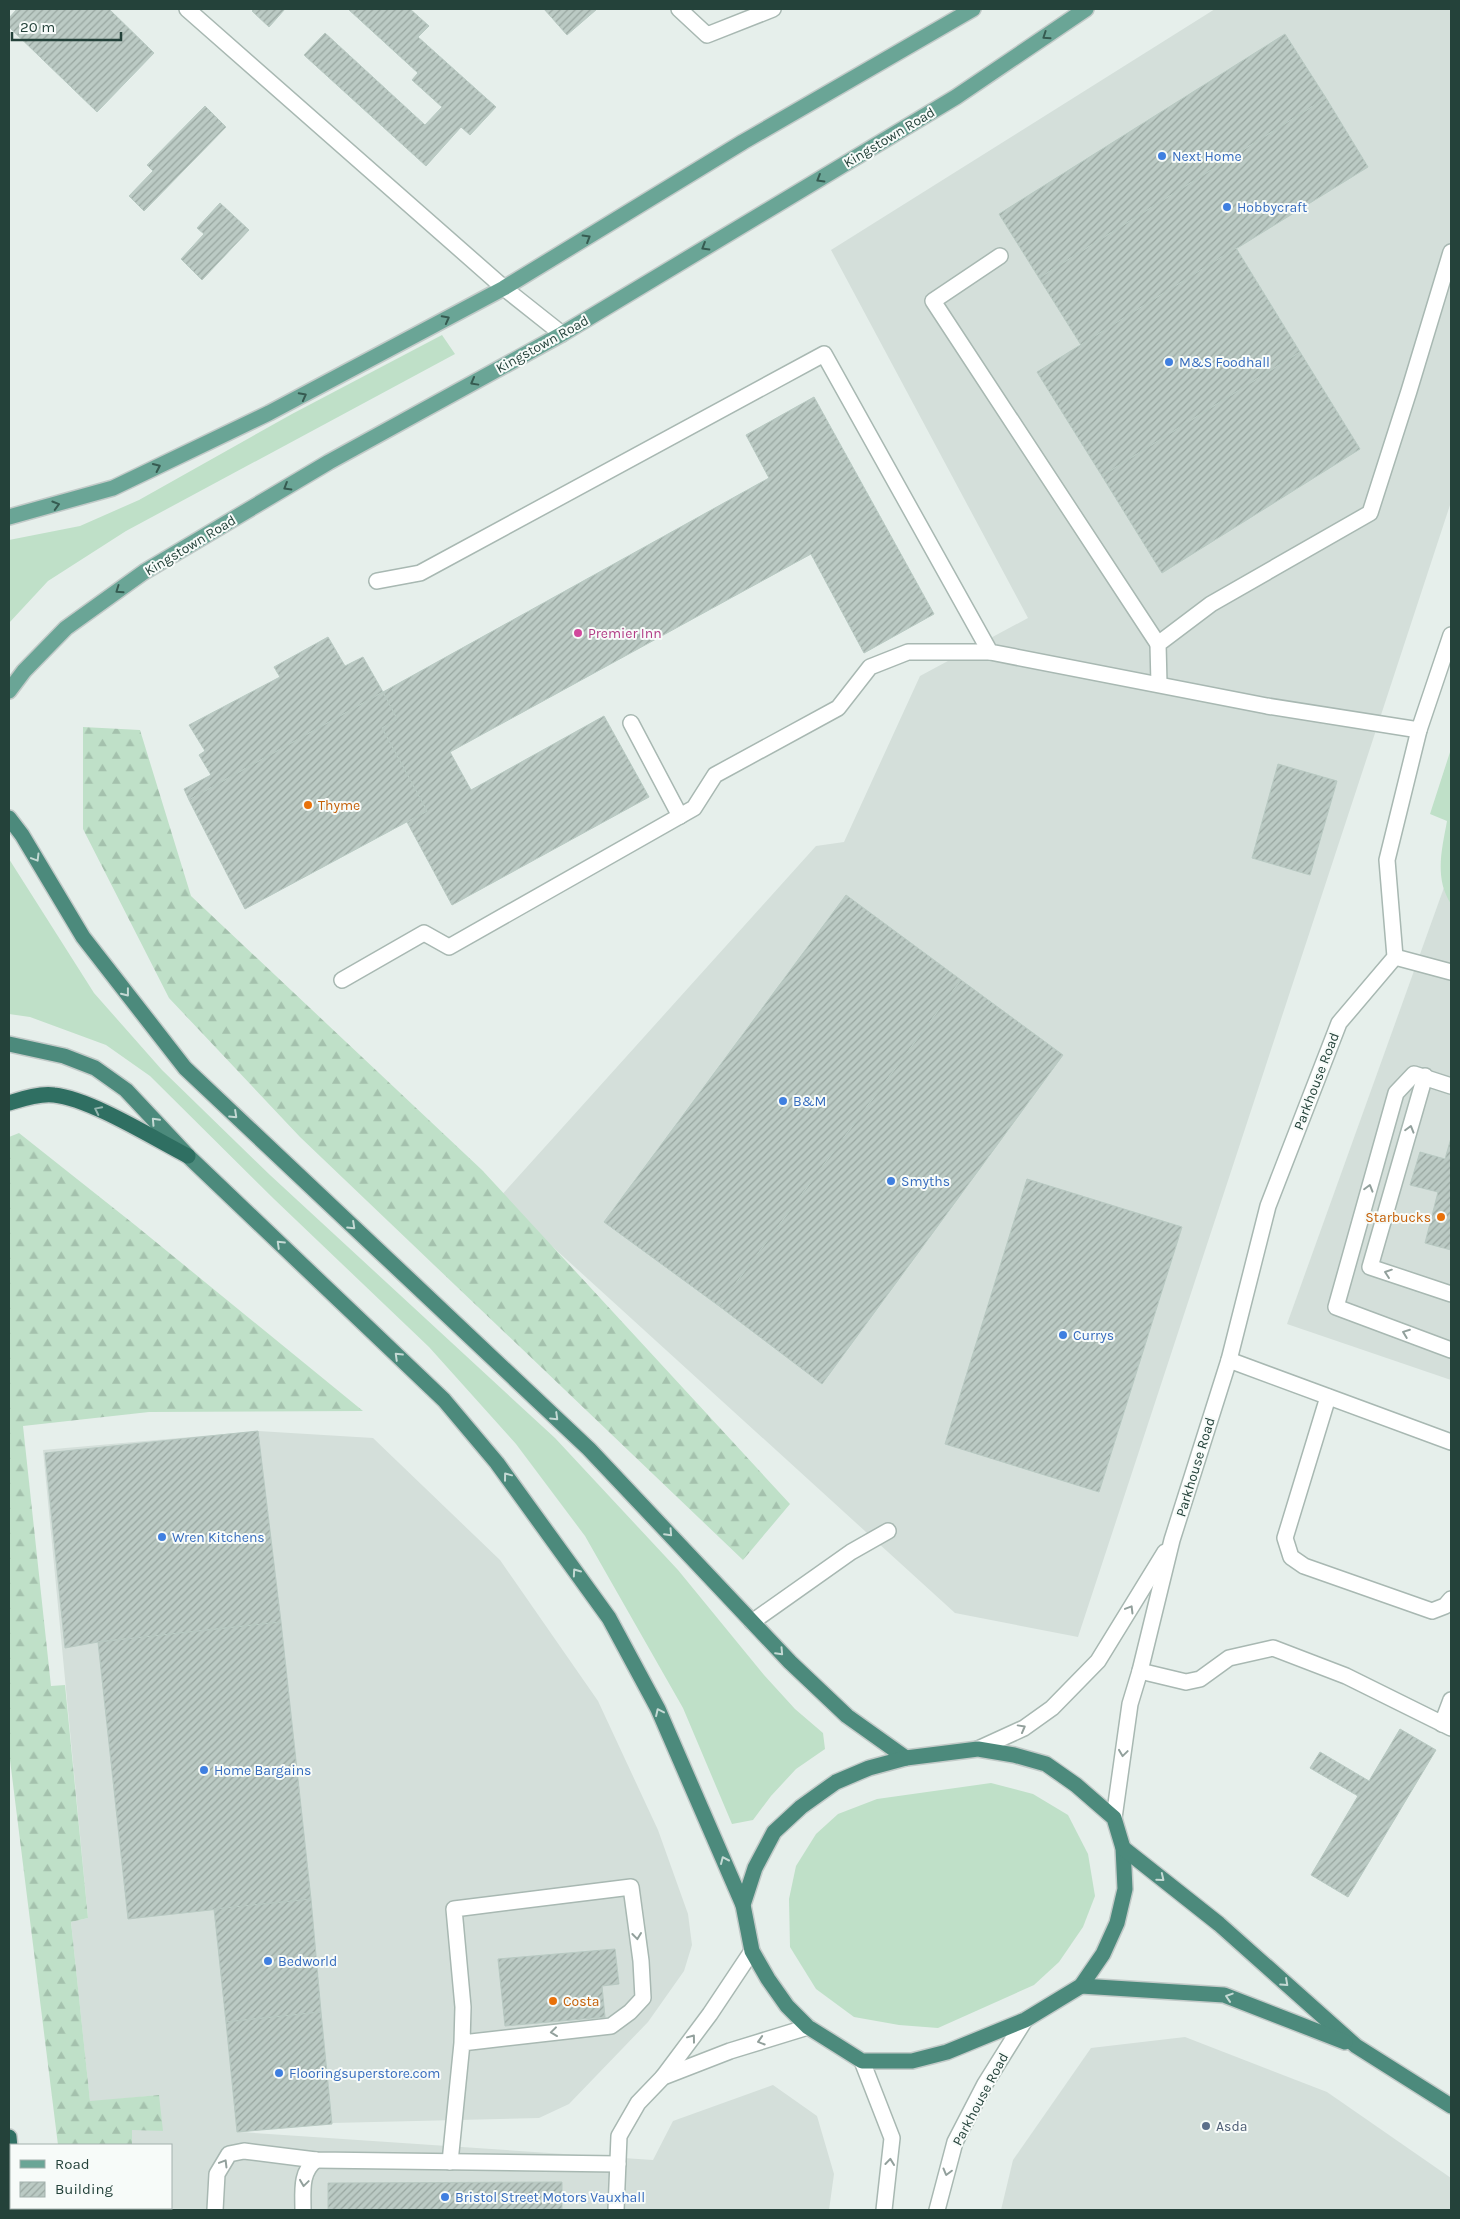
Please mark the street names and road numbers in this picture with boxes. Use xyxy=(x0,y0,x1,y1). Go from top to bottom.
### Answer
street label: Kingstown Road xyxy=(841,104,938,171)
street label: Kingstown Road xyxy=(493,312,592,377)
street label: Kingstown Road xyxy=(142,512,239,579)
street label: Parkhouse Road xyxy=(1290,1030,1343,1132)
street label: Parkhouse Road xyxy=(1172,1415,1219,1519)
street label: Parkhouse Road xyxy=(949,2050,1012,2149)

